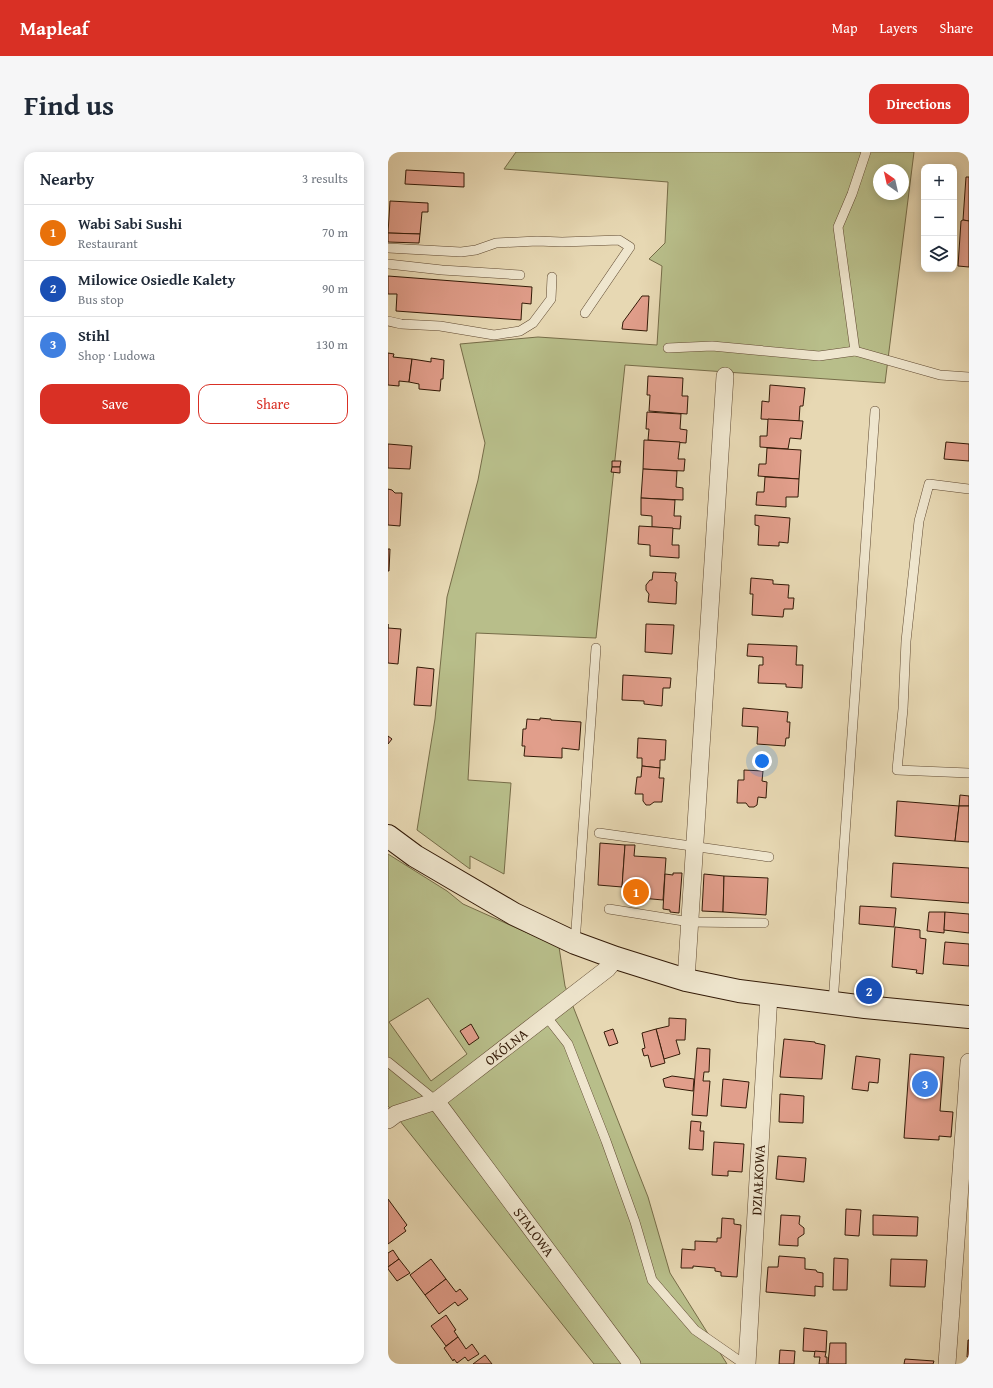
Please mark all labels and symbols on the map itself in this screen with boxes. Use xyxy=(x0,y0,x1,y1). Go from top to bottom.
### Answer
north arrow xyxy=(873,164,909,200)
your location xyxy=(752,751,772,771)
pin: 1 xyxy=(623,877,649,907)
pin: 2 xyxy=(856,976,882,1006)
street label: OKÓLNA xyxy=(480,1023,532,1070)
pin: 3 xyxy=(912,1069,938,1099)
street label: DZIAŁKOWA xyxy=(746,1143,770,1216)
street label: STALOWA xyxy=(509,1203,559,1261)

